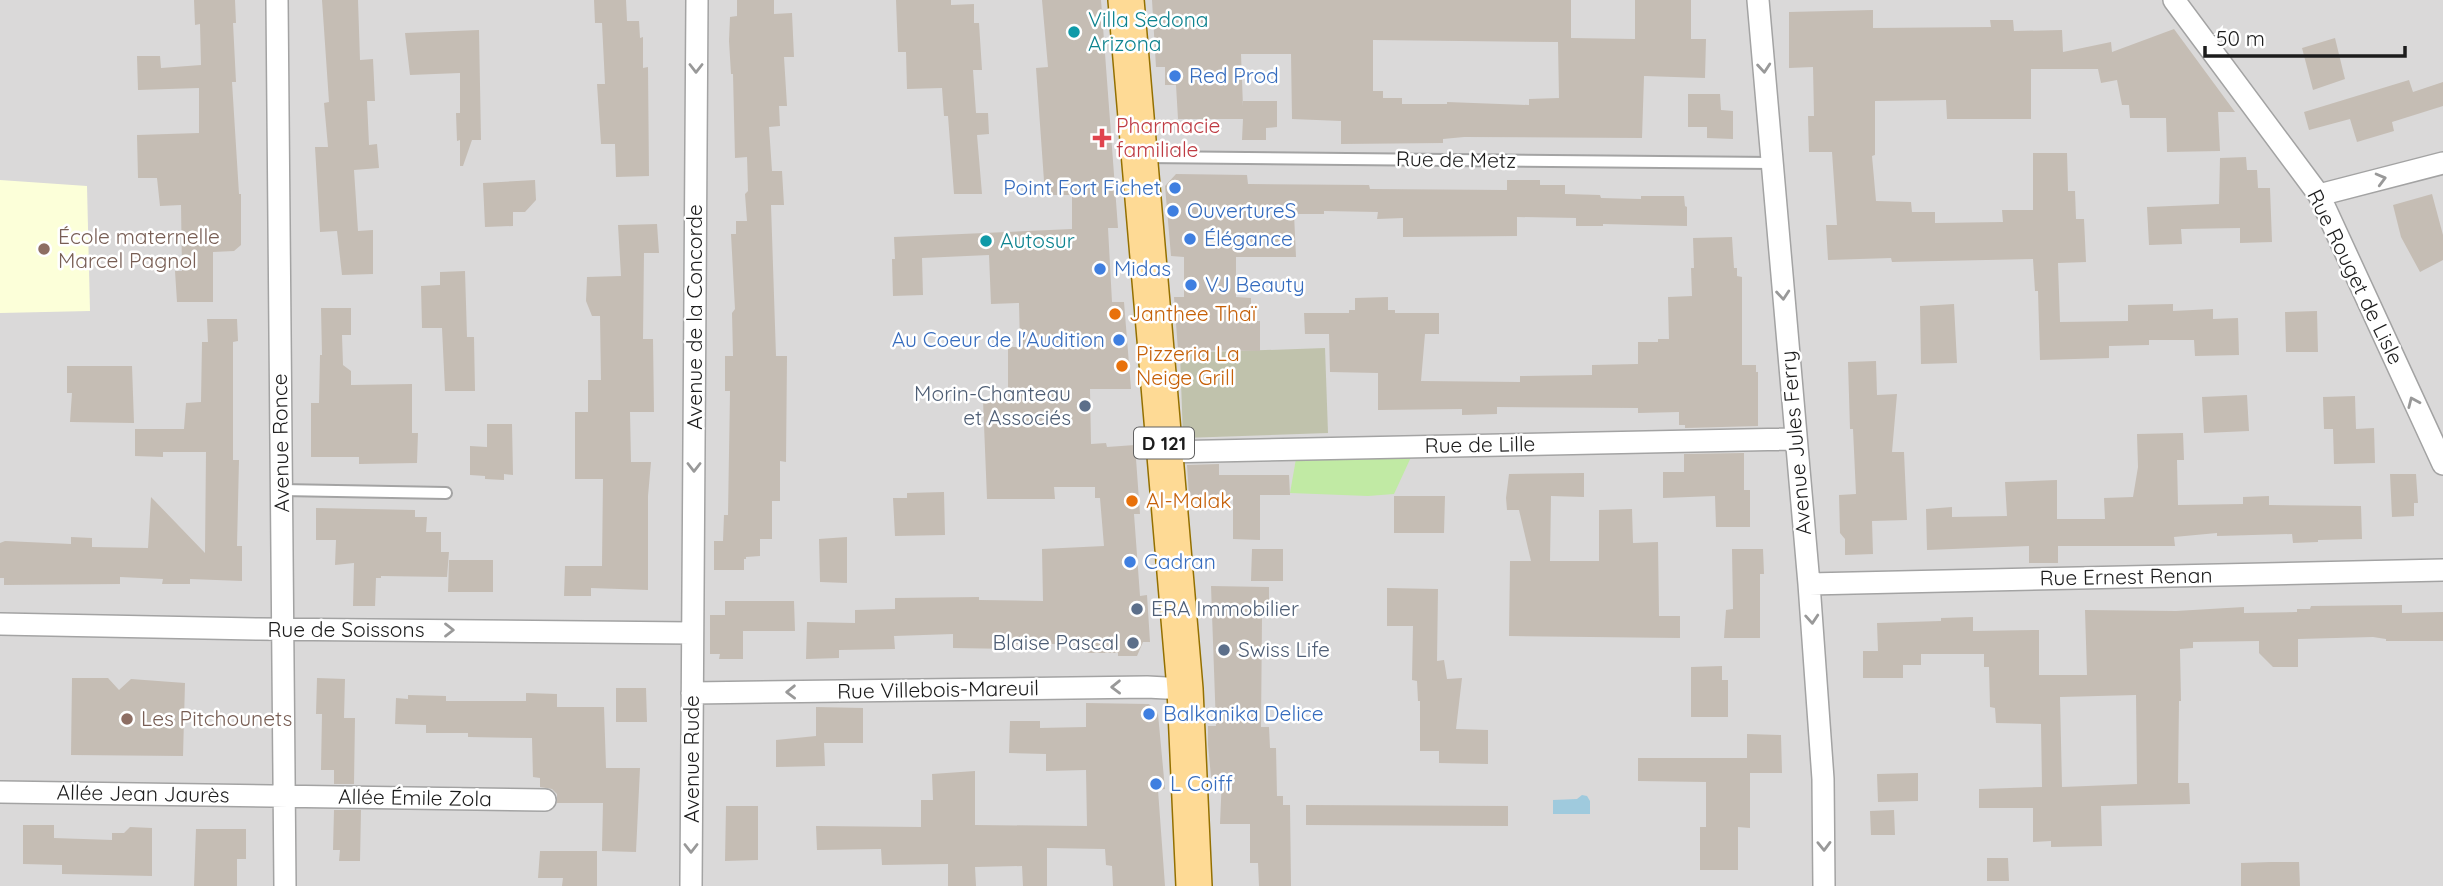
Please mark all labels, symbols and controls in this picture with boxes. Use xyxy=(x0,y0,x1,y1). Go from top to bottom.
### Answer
place label: Villa Sedona Arizona xyxy=(1088,6,1209,56)
scale bar xyxy=(2205,14,2404,58)
marker: Villa Sedona Arizona xyxy=(1066,24,1082,40)
text: 50 m xyxy=(2216,25,2265,51)
place label: Red Prod xyxy=(1189,62,1279,88)
one-way arrow xyxy=(688,63,704,74)
one-way arrow xyxy=(1756,63,1771,74)
marker: Red Prod xyxy=(1167,68,1183,84)
place label: Pharmacie familiale xyxy=(1116,112,1220,162)
marker: Pharmacie familiale xyxy=(1094,130,1110,146)
street label: Rue de Metz xyxy=(1396,145,1516,173)
one-way arrow xyxy=(2375,173,2387,187)
place label: Point Fort Fichet xyxy=(1003,174,1161,200)
marker: Point Fort Fichet xyxy=(1167,180,1183,196)
street label: Rue Rouget de Lisle xyxy=(2302,185,2410,368)
place label: OuvertureS xyxy=(1187,197,1296,223)
marker: OuvertureS xyxy=(1165,203,1181,219)
street label: Avenue de la Concorde xyxy=(681,204,707,430)
place label: École maternelle Marcel Pagnol xyxy=(58,223,220,273)
place label: Élégance xyxy=(1204,225,1293,251)
place label: Autosur xyxy=(1000,227,1075,253)
marker: Élégance xyxy=(1182,231,1198,247)
marker: Autosur xyxy=(978,233,994,249)
marker: École maternelle Marcel Pagnol xyxy=(36,241,52,257)
place label: Midas xyxy=(1114,255,1171,281)
marker: Midas xyxy=(1092,261,1108,277)
place label: VJ Beauty xyxy=(1205,271,1305,297)
marker: VJ Beauty xyxy=(1183,277,1199,293)
one-way arrow xyxy=(1775,289,1790,300)
place label: Janthee Thaï xyxy=(1129,300,1257,326)
marker: Janthee Thaï xyxy=(1107,306,1123,322)
place label: Au Coeur de l'Audition xyxy=(892,326,1105,352)
marker: Au Coeur de l'Audition xyxy=(1111,332,1127,348)
place label: Pizzeria La Neige Grill xyxy=(1136,340,1240,390)
street label: Avenue Jules Ferry xyxy=(1774,350,1816,536)
marker: Pizzeria La Neige Grill xyxy=(1114,358,1130,374)
street label: Avenue Ronce xyxy=(266,373,294,513)
place label: Morin-Chanteau et Associés xyxy=(914,380,1071,430)
one-way arrow xyxy=(2407,397,2421,409)
marker: Morin-Chanteau et Associés xyxy=(1077,398,1093,414)
road number: D 121 xyxy=(1134,428,1194,458)
street label: Rue de Lille xyxy=(1424,430,1536,458)
one-way arrow xyxy=(686,462,702,473)
place label: Al-Malak xyxy=(1146,487,1232,513)
marker: Al-Malak xyxy=(1124,493,1140,509)
place label: Cadran xyxy=(1144,548,1216,574)
marker: Cadran xyxy=(1122,554,1138,570)
street label: Rue Ernest Renan xyxy=(2039,561,2213,591)
place label: ERA Immobilier xyxy=(1151,595,1299,621)
marker: ERA Immobilier xyxy=(1129,601,1145,617)
one-way arrow xyxy=(1804,614,1819,625)
street label: Rue de Soissons xyxy=(267,616,425,642)
one-way arrow xyxy=(444,623,455,638)
place label: Blaise Pascal xyxy=(992,629,1119,655)
marker: Blaise Pascal xyxy=(1125,635,1141,651)
place label: Swiss Life xyxy=(1238,636,1330,662)
marker: Swiss Life xyxy=(1216,642,1232,658)
street label: Rue Villebois-Mareuil xyxy=(837,674,1039,704)
one-way arrow xyxy=(1111,679,1121,695)
one-way arrow xyxy=(785,684,796,700)
street label: Avenue Rude xyxy=(678,695,704,823)
place label: Balkanika Delice xyxy=(1163,700,1324,726)
place label: Les Pitchounets xyxy=(141,705,292,731)
marker: Balkanika Delice xyxy=(1141,706,1157,722)
marker: Les Pitchounets xyxy=(119,711,135,727)
place label: L Coiff xyxy=(1170,770,1233,796)
marker: L Coiff xyxy=(1148,776,1164,792)
street label: Allée Jean Jaurès xyxy=(56,778,230,808)
street label: Allée Émile Zola xyxy=(338,783,492,811)
one-way arrow xyxy=(1816,841,1832,852)
one-way arrow xyxy=(683,843,699,854)

